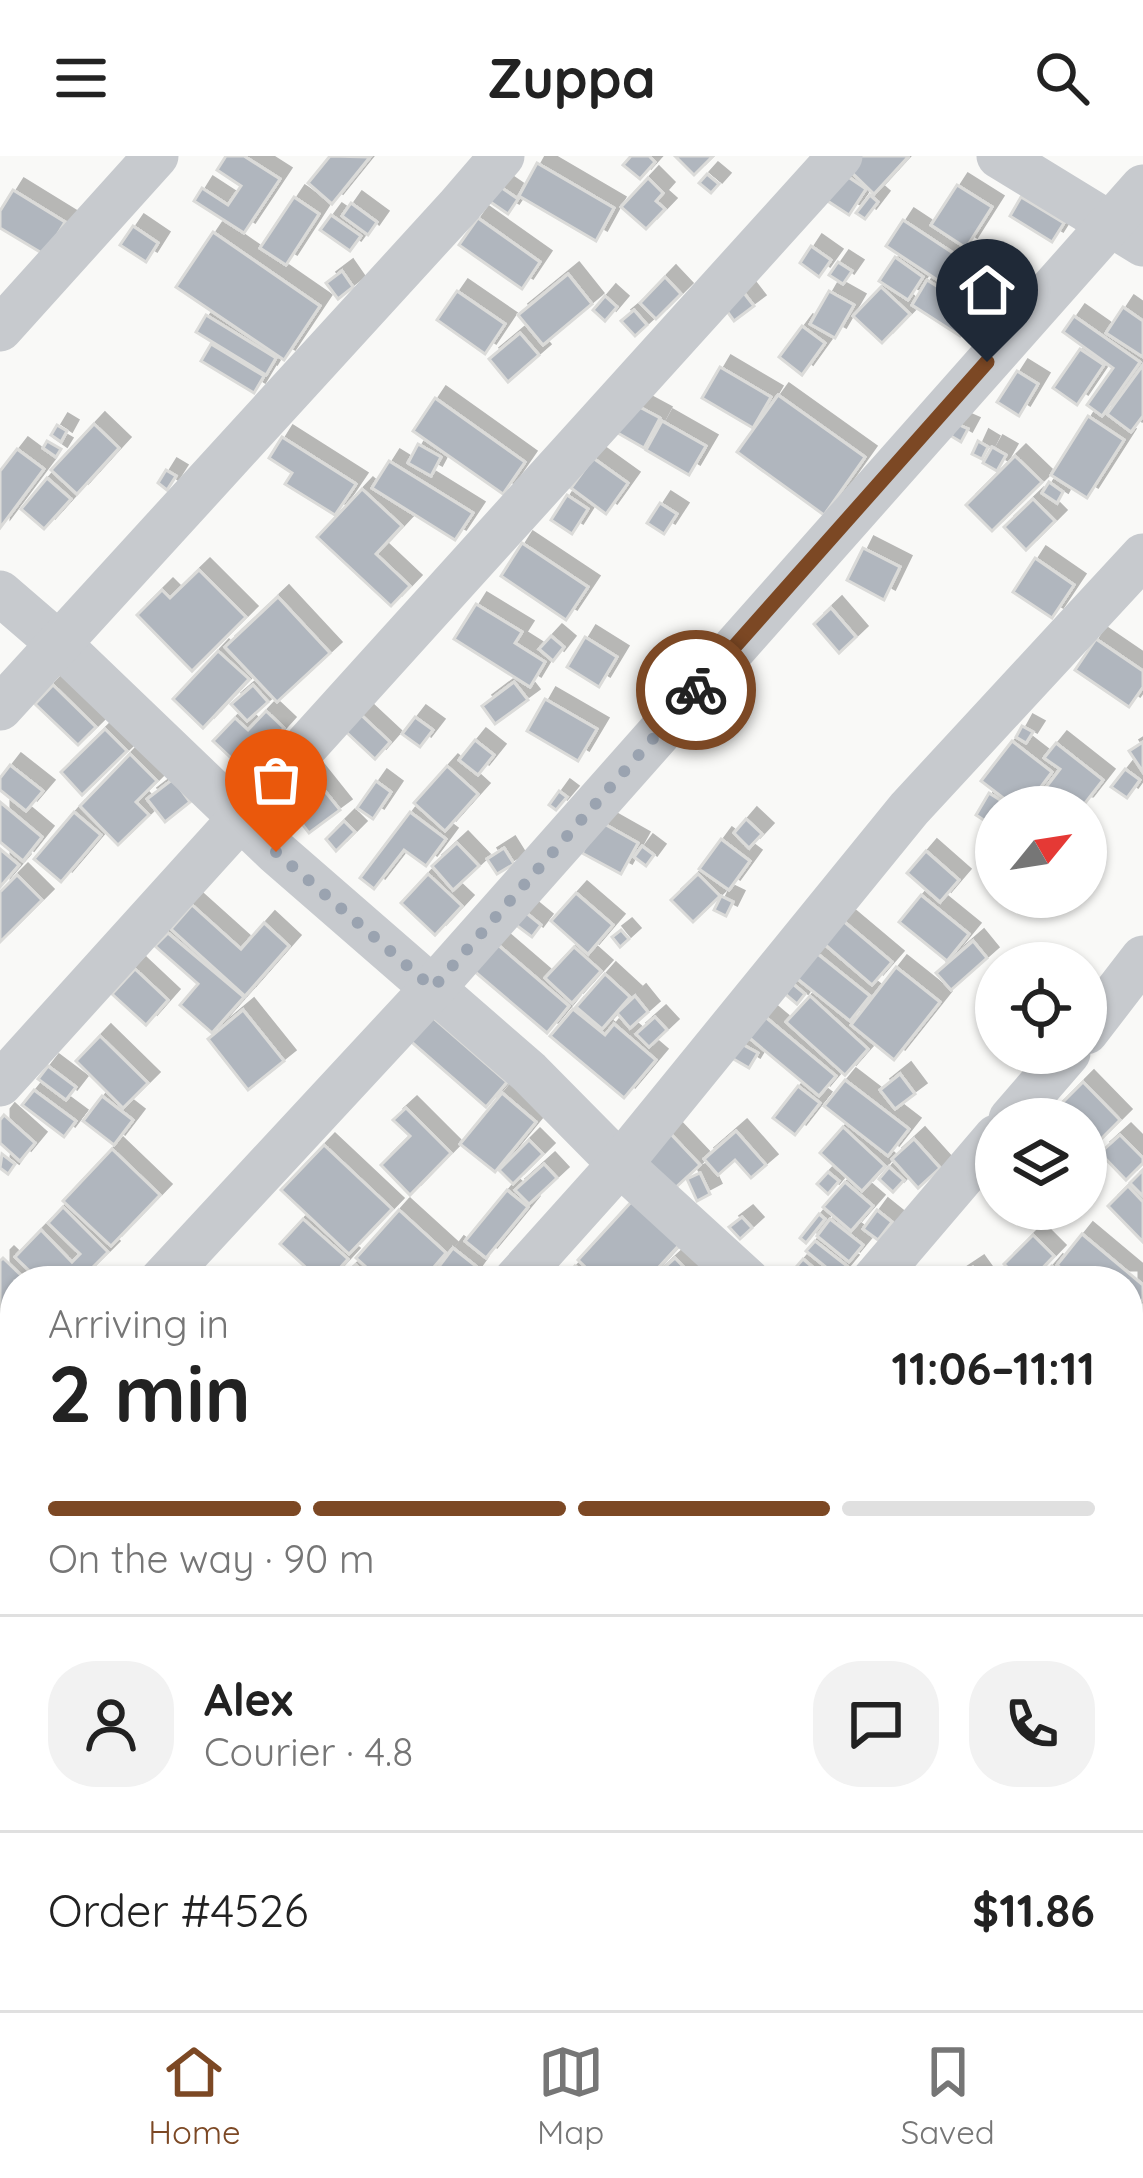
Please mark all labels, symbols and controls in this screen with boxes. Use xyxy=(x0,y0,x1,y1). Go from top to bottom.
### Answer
text: Zuppa xyxy=(487,44,656,112)
icon: menu xyxy=(48,45,114,111)
icon: search xyxy=(1029,45,1095,111)
pin xyxy=(936,239,1038,362)
icon: home xyxy=(954,257,1020,323)
courier xyxy=(636,630,756,750)
icon: bike xyxy=(663,657,729,723)
pin xyxy=(225,729,327,852)
icon: bag xyxy=(243,747,309,813)
north arrow xyxy=(975,786,1107,918)
map controls xyxy=(975,786,1107,1230)
button: locate xyxy=(975,942,1107,1074)
button: layers xyxy=(975,1098,1107,1230)
text: Arriving in xyxy=(48,1299,229,1348)
text: 11:06–11:11 xyxy=(891,1340,1095,1396)
text: 2 min xyxy=(48,1344,251,1442)
text: On the way · 90 m xyxy=(48,1534,374,1583)
button: person xyxy=(48,1661,174,1787)
button: chat xyxy=(813,1661,939,1787)
button: phone xyxy=(969,1661,1095,1787)
text: Alex xyxy=(204,1671,293,1727)
text: Courier · 4.8 xyxy=(204,1727,413,1776)
text: Order #4526 xyxy=(48,1882,308,1938)
text: $11.86 xyxy=(972,1882,1095,1938)
tab: Home xyxy=(148,2039,241,2152)
tab: Map xyxy=(537,2039,604,2152)
tab: Saved xyxy=(901,2039,995,2152)

